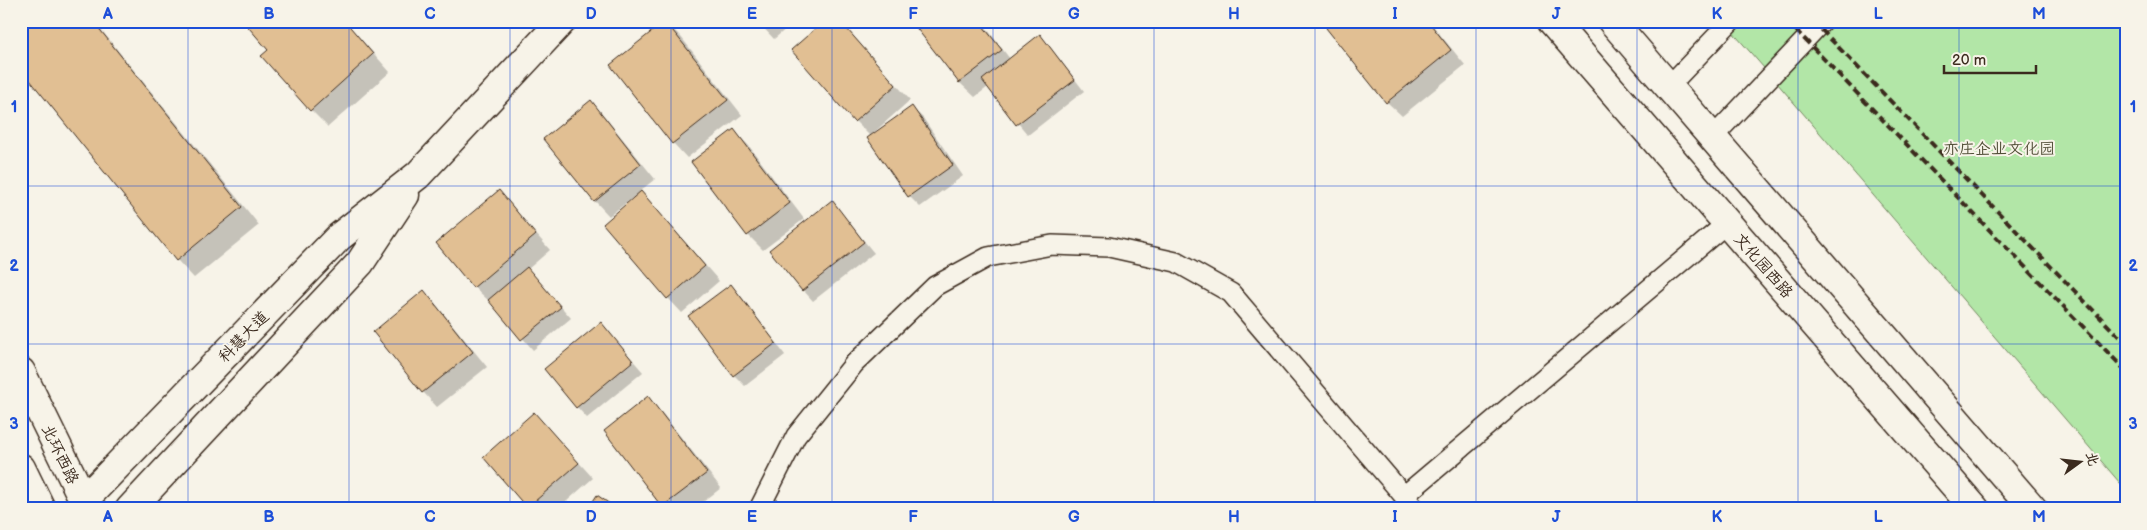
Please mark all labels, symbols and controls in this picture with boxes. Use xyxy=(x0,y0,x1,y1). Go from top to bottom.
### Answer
text: A xyxy=(102,5,113,24)
text: B xyxy=(263,5,275,24)
text: C xyxy=(424,5,436,24)
text: D xyxy=(585,5,597,24)
text: E xyxy=(747,5,757,24)
text: F xyxy=(908,5,918,24)
text: G xyxy=(1068,5,1080,24)
text: H xyxy=(1228,5,1240,24)
text: I xyxy=(1392,5,1398,24)
text: J xyxy=(1552,5,1561,24)
text: K xyxy=(1712,5,1723,24)
text: L xyxy=(1873,5,1883,24)
text: M xyxy=(2032,5,2046,24)
scale bar xyxy=(1944,42,2037,74)
text: 20 m xyxy=(1952,51,1986,70)
text: 1 xyxy=(11,98,17,117)
text: 1 xyxy=(2130,98,2136,117)
park label: 亦庄企业文化园 xyxy=(1943,140,2055,159)
street label: 文化园西路 xyxy=(1729,230,1796,302)
text: 2 xyxy=(9,257,19,276)
text: 2 xyxy=(2128,257,2138,276)
street label: 科慧大道 xyxy=(215,307,273,367)
text: 3 xyxy=(9,415,19,434)
text: 3 xyxy=(2128,415,2138,434)
street label: 北环西路 xyxy=(37,422,82,488)
north arrow xyxy=(2054,438,2104,488)
text: 北 xyxy=(2082,450,2102,468)
text: A xyxy=(102,508,113,527)
text: B xyxy=(263,508,275,527)
text: C xyxy=(424,508,436,527)
text: D xyxy=(585,508,597,527)
text: E xyxy=(747,508,757,527)
text: F xyxy=(908,508,918,527)
text: G xyxy=(1068,508,1080,527)
text: H xyxy=(1228,508,1240,527)
text: I xyxy=(1392,508,1398,527)
text: J xyxy=(1552,508,1561,527)
text: K xyxy=(1712,508,1723,527)
text: L xyxy=(1873,508,1883,527)
text: M xyxy=(2032,508,2046,527)

